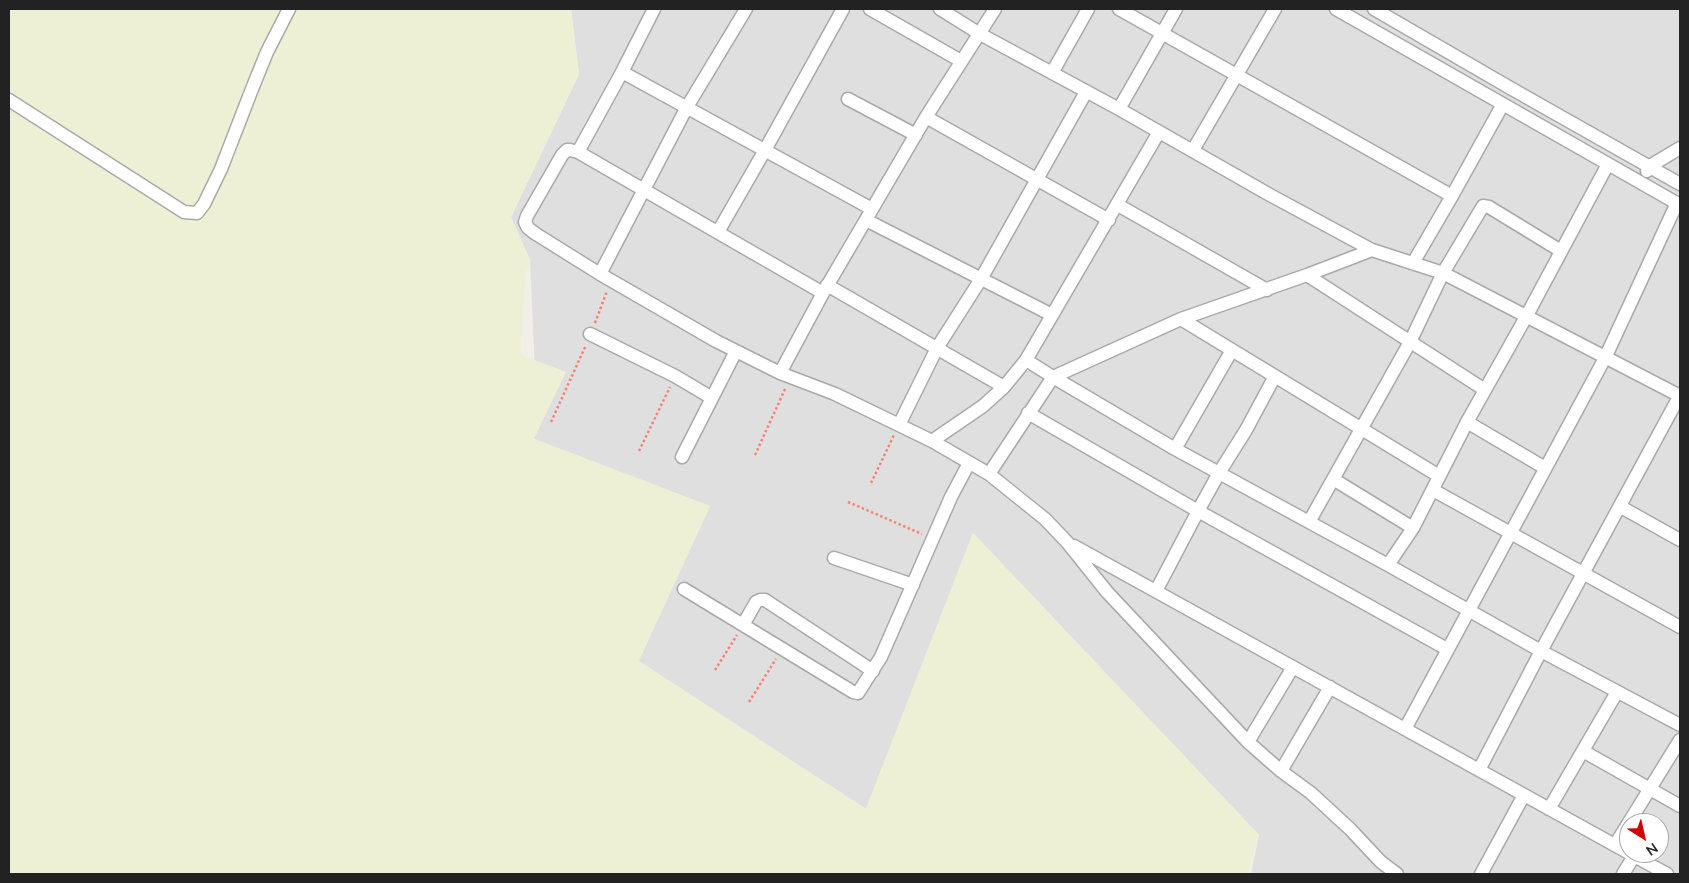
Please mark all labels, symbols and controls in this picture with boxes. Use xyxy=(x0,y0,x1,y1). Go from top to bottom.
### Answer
north arrow xyxy=(1619,813,1669,863)
text: N xyxy=(1643,839,1662,860)

